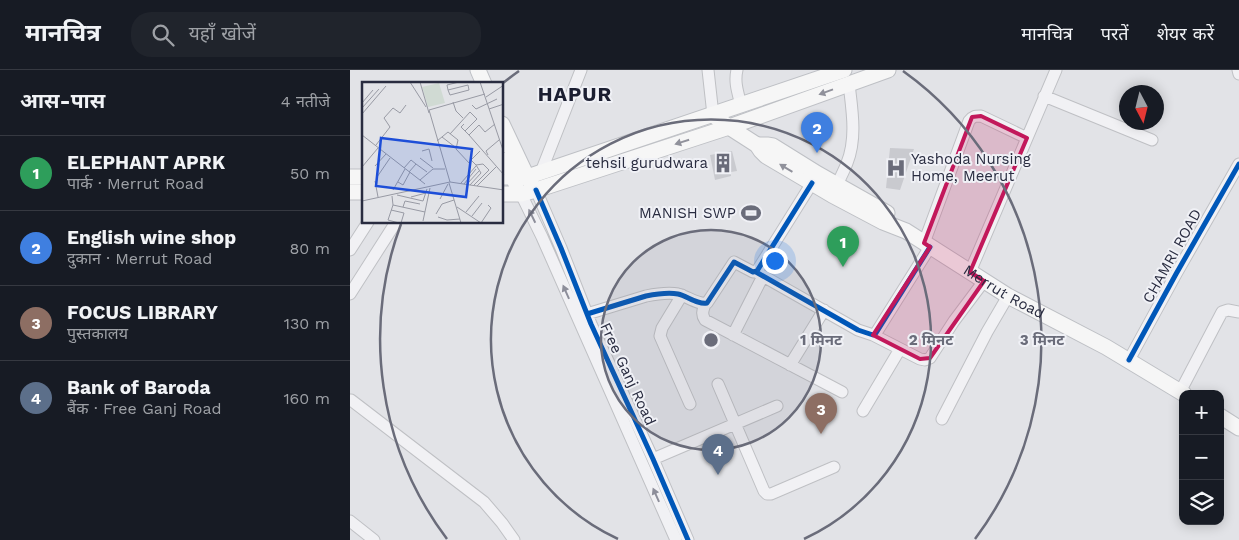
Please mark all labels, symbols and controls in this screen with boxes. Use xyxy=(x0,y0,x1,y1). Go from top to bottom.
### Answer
search box xyxy=(131,12,481,57)
text: मानचित्र xyxy=(25,19,101,47)
icon: search xyxy=(149,21,177,49)
text: यहाँ खोजें xyxy=(189,22,256,45)
text: मानचित्र xyxy=(1021,23,1073,44)
text: परतें xyxy=(1101,23,1129,44)
text: शेयर करें xyxy=(1157,23,1214,44)
inset map xyxy=(362,82,504,224)
district label: HAPUR xyxy=(538,82,612,106)
north arrow xyxy=(1119,85,1164,130)
text: आस-पास xyxy=(20,88,105,113)
one-way arrow xyxy=(818,88,833,96)
text: 4 नतीजे xyxy=(281,92,330,111)
pin: 2 xyxy=(801,112,833,153)
one-way arrow xyxy=(675,139,690,146)
place label: Yashoda Nursing Home, Meerut xyxy=(911,150,1031,185)
text: ELEPHANT APRK xyxy=(67,151,225,174)
building icon: tehsil gurudwara xyxy=(712,152,734,174)
place label: tehsil gurudwara xyxy=(585,154,708,172)
hospital icon: Yashoda Nursing Home, Meerut xyxy=(885,157,907,179)
one-way arrow xyxy=(779,163,792,172)
text: 1 xyxy=(33,164,39,183)
text: 50 m xyxy=(290,164,330,183)
text: पार्क · Merrut Road xyxy=(67,174,204,193)
sports icon: MANISH SWP xyxy=(740,202,762,224)
place label: MANISH SWP xyxy=(639,204,736,222)
street label: CHAMRI ROAD xyxy=(1139,206,1205,306)
one-way arrow xyxy=(528,209,536,223)
text: English wine shop xyxy=(67,226,236,249)
pin: 1 xyxy=(827,226,859,267)
text: 2 xyxy=(31,239,41,258)
text: 80 m xyxy=(289,239,330,258)
your location xyxy=(762,248,788,274)
text: दुकान · Merrut Road xyxy=(67,249,212,268)
street label: Merrut Road xyxy=(960,261,1048,322)
one-way arrow xyxy=(562,285,570,299)
text: FOCUS LIBRARY xyxy=(67,301,218,324)
text: 3 xyxy=(31,314,41,333)
text: 130 m xyxy=(284,314,330,333)
street label: Free Ganj Road xyxy=(596,320,660,428)
text: पुस्तकालय xyxy=(67,324,128,343)
centre of rings xyxy=(702,331,720,349)
text: 1 मिनट xyxy=(800,331,843,349)
text: 2 मिनट xyxy=(909,331,954,349)
text: 3 मिनट xyxy=(1020,331,1065,349)
text: Bank of Baroda xyxy=(67,376,210,399)
text: 4 xyxy=(31,389,41,408)
text: 160 m xyxy=(283,389,330,408)
map controls xyxy=(1179,390,1224,525)
button: + xyxy=(1179,390,1224,435)
pin: 3 xyxy=(805,393,837,434)
text: बैंक · Free Ganj Road xyxy=(67,399,222,418)
pin: 4 xyxy=(702,434,734,475)
button: − xyxy=(1179,435,1224,480)
button: layers xyxy=(1179,480,1224,525)
one-way arrow xyxy=(652,488,660,502)

